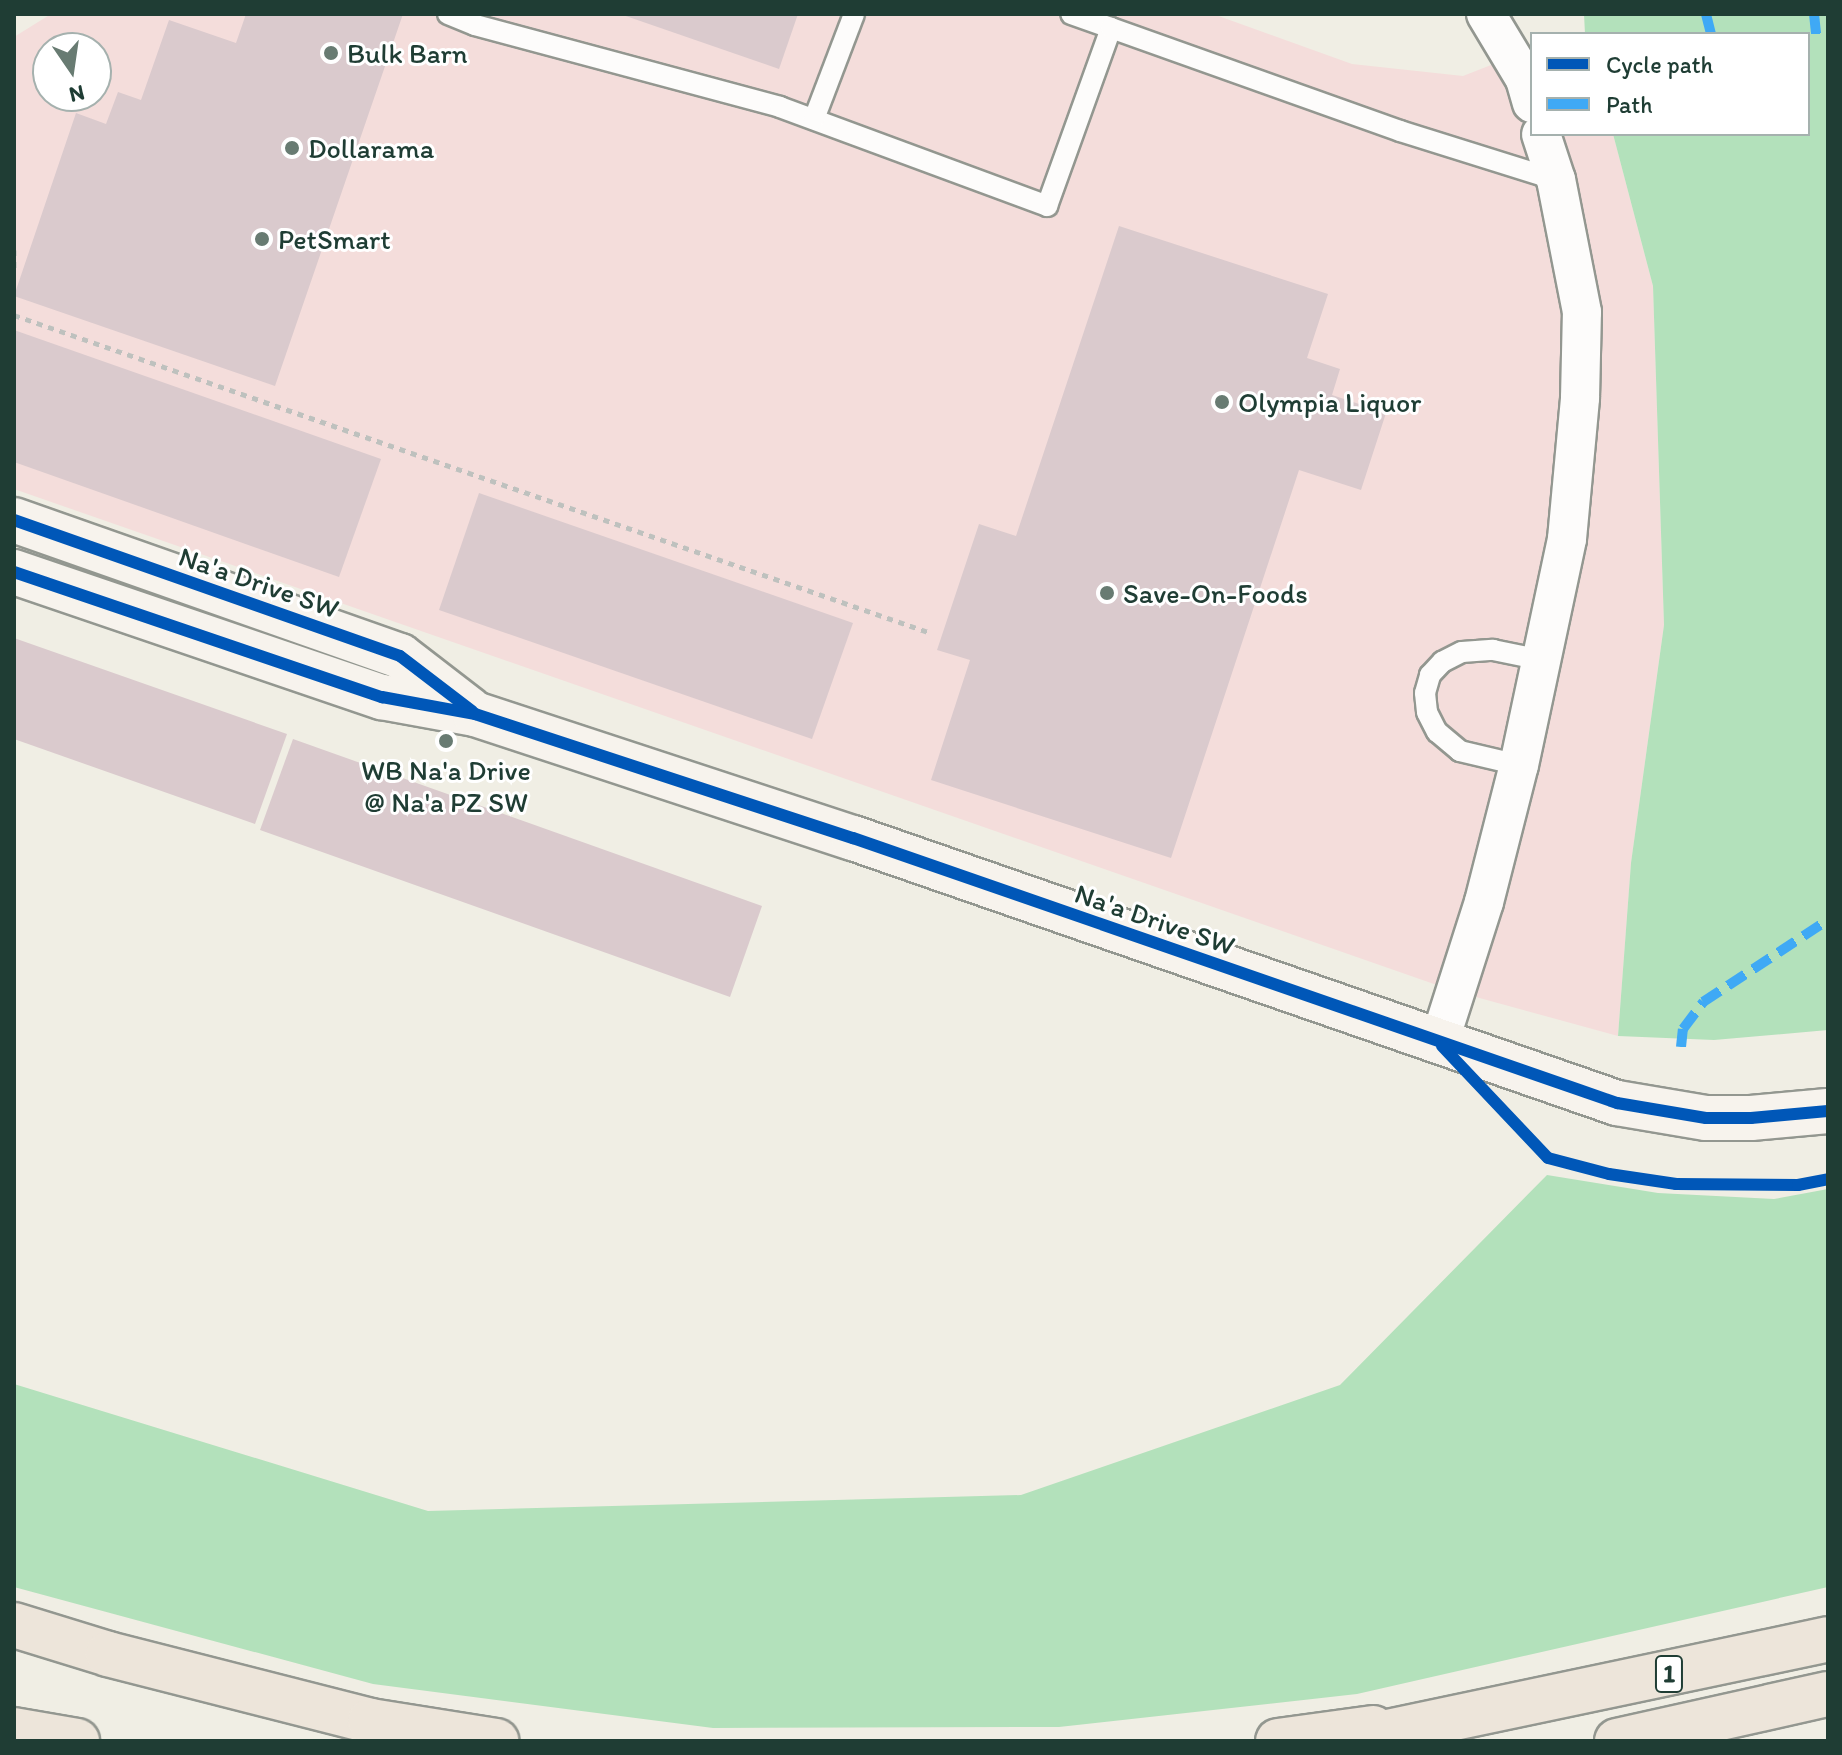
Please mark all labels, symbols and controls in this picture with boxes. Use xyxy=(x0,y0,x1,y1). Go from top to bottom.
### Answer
north arrow xyxy=(32,32,112,112)
legend xyxy=(1530,32,1810,136)
place label: Bulk Barn xyxy=(347,36,468,70)
marker: Bulk Barn xyxy=(322,44,340,62)
text: Cycle path xyxy=(1606,50,1713,79)
text: N xyxy=(67,79,87,109)
text: Path xyxy=(1606,90,1653,119)
place label: Dollarama xyxy=(308,131,434,165)
marker: Dollarama xyxy=(283,139,301,157)
place label: PetSmart xyxy=(278,222,391,256)
marker: PetSmart xyxy=(253,230,271,248)
place label: Olympia Liquor xyxy=(1238,385,1421,419)
marker: Olympia Liquor xyxy=(1213,393,1231,411)
street label: Na'a Drive SW xyxy=(174,539,344,625)
place label: Save-On-Foods xyxy=(1123,576,1308,610)
marker: Save-On-Foods xyxy=(1098,584,1116,602)
marker: WB Na'a Drive @ Na'a PZ SW xyxy=(437,732,455,750)
place label: WB Na'a Drive @ Na'a PZ SW xyxy=(361,753,531,819)
street label: Na'a Drive SW xyxy=(1070,876,1240,962)
road number: 1 xyxy=(1653,1652,1685,1696)

